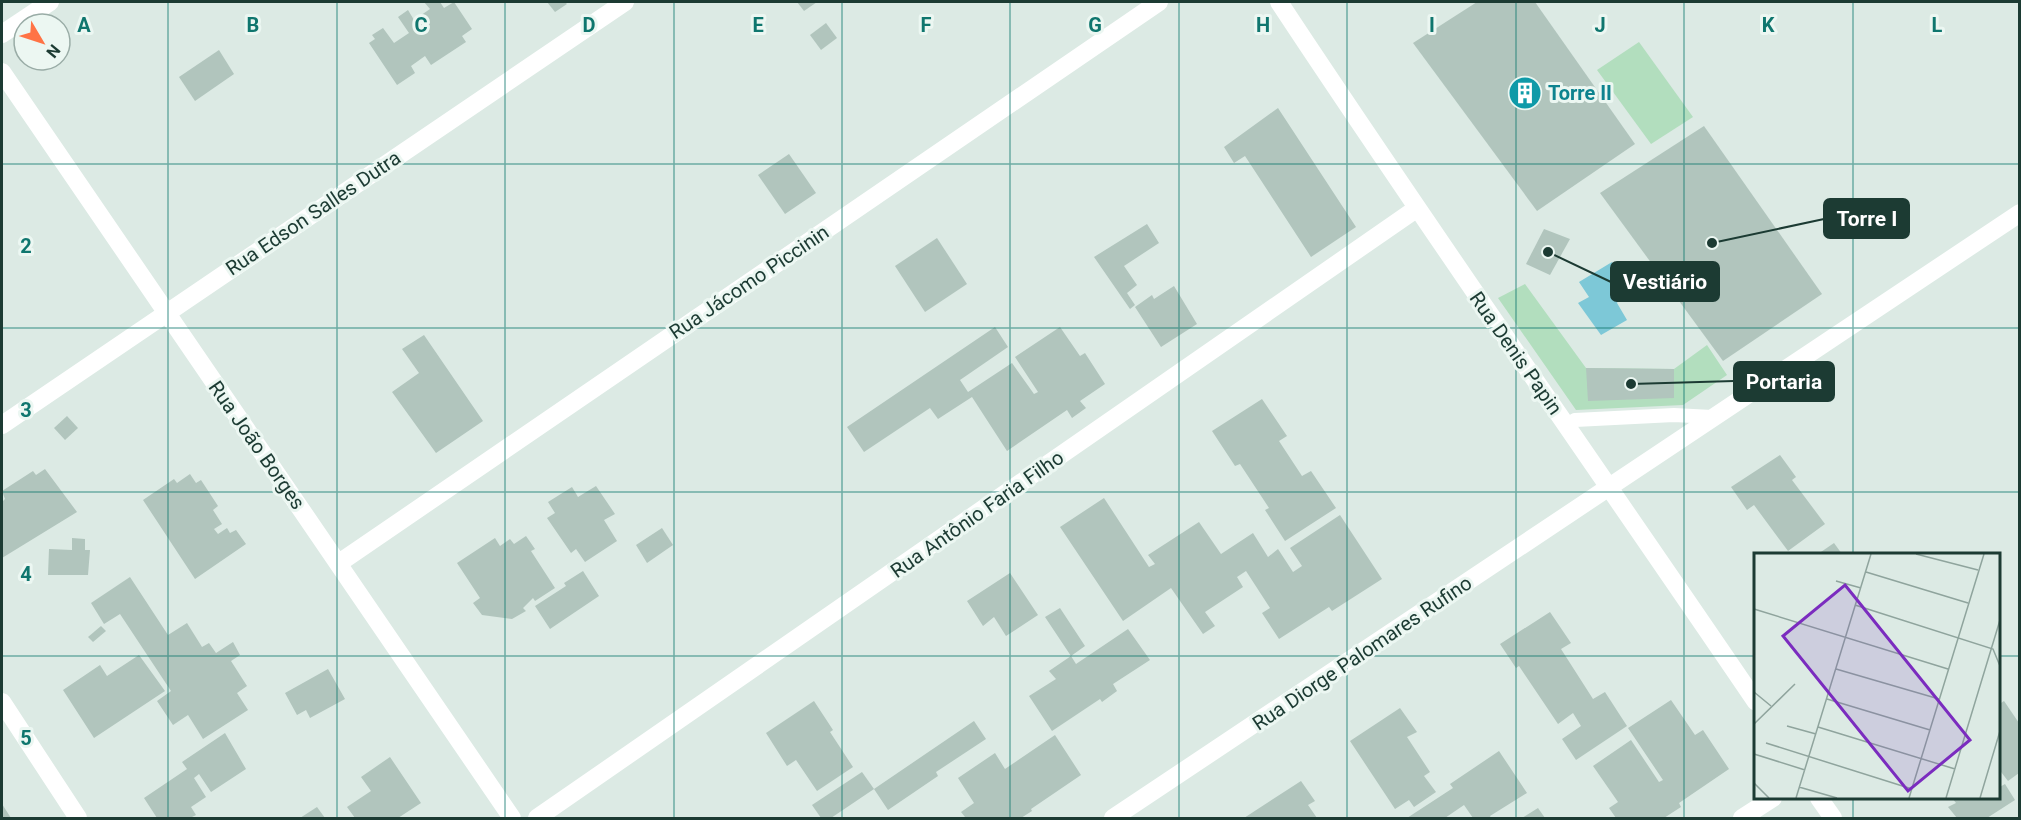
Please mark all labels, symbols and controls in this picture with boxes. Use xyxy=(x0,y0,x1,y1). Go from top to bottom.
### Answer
north arrow xyxy=(12,12,72,72)
text: A xyxy=(77,13,91,37)
text: B xyxy=(247,13,259,37)
text: C xyxy=(414,13,428,37)
text: D xyxy=(583,13,596,37)
text: E xyxy=(752,13,764,37)
text: F xyxy=(921,13,932,37)
text: G xyxy=(1088,13,1102,37)
text: H xyxy=(1256,13,1270,37)
text: I xyxy=(1429,13,1435,37)
text: J xyxy=(1594,13,1606,37)
text: K xyxy=(1762,13,1775,37)
text: L xyxy=(1932,13,1943,37)
text: N xyxy=(42,41,64,61)
building icon: Torre II xyxy=(1507,75,1543,111)
place label: Torre II xyxy=(1548,81,1612,105)
street label: Rua Edson Salles Dutra xyxy=(221,146,405,280)
callout: Torre I xyxy=(1824,199,1909,238)
text: Torre I xyxy=(1837,207,1897,231)
street label: Rua Jácomo Piccinin xyxy=(665,220,833,344)
text: 2 xyxy=(20,234,32,258)
callout: Vestiário xyxy=(1611,262,1719,301)
text: Vestiário xyxy=(1623,270,1707,294)
street label: Rua Denis Papin xyxy=(1465,287,1567,419)
callout: Portaria xyxy=(1734,362,1834,401)
text: Portaria xyxy=(1746,370,1822,394)
street label: Rua João Borges xyxy=(204,376,310,514)
text: 3 xyxy=(20,398,32,422)
street label: Rua Antônio Faria Filho xyxy=(886,445,1068,583)
inset map xyxy=(1754,553,2000,799)
text: 4 xyxy=(20,562,32,586)
street label: Rua Diorge Palomares Rufino xyxy=(1248,571,1476,735)
text: 5 xyxy=(20,726,32,750)

